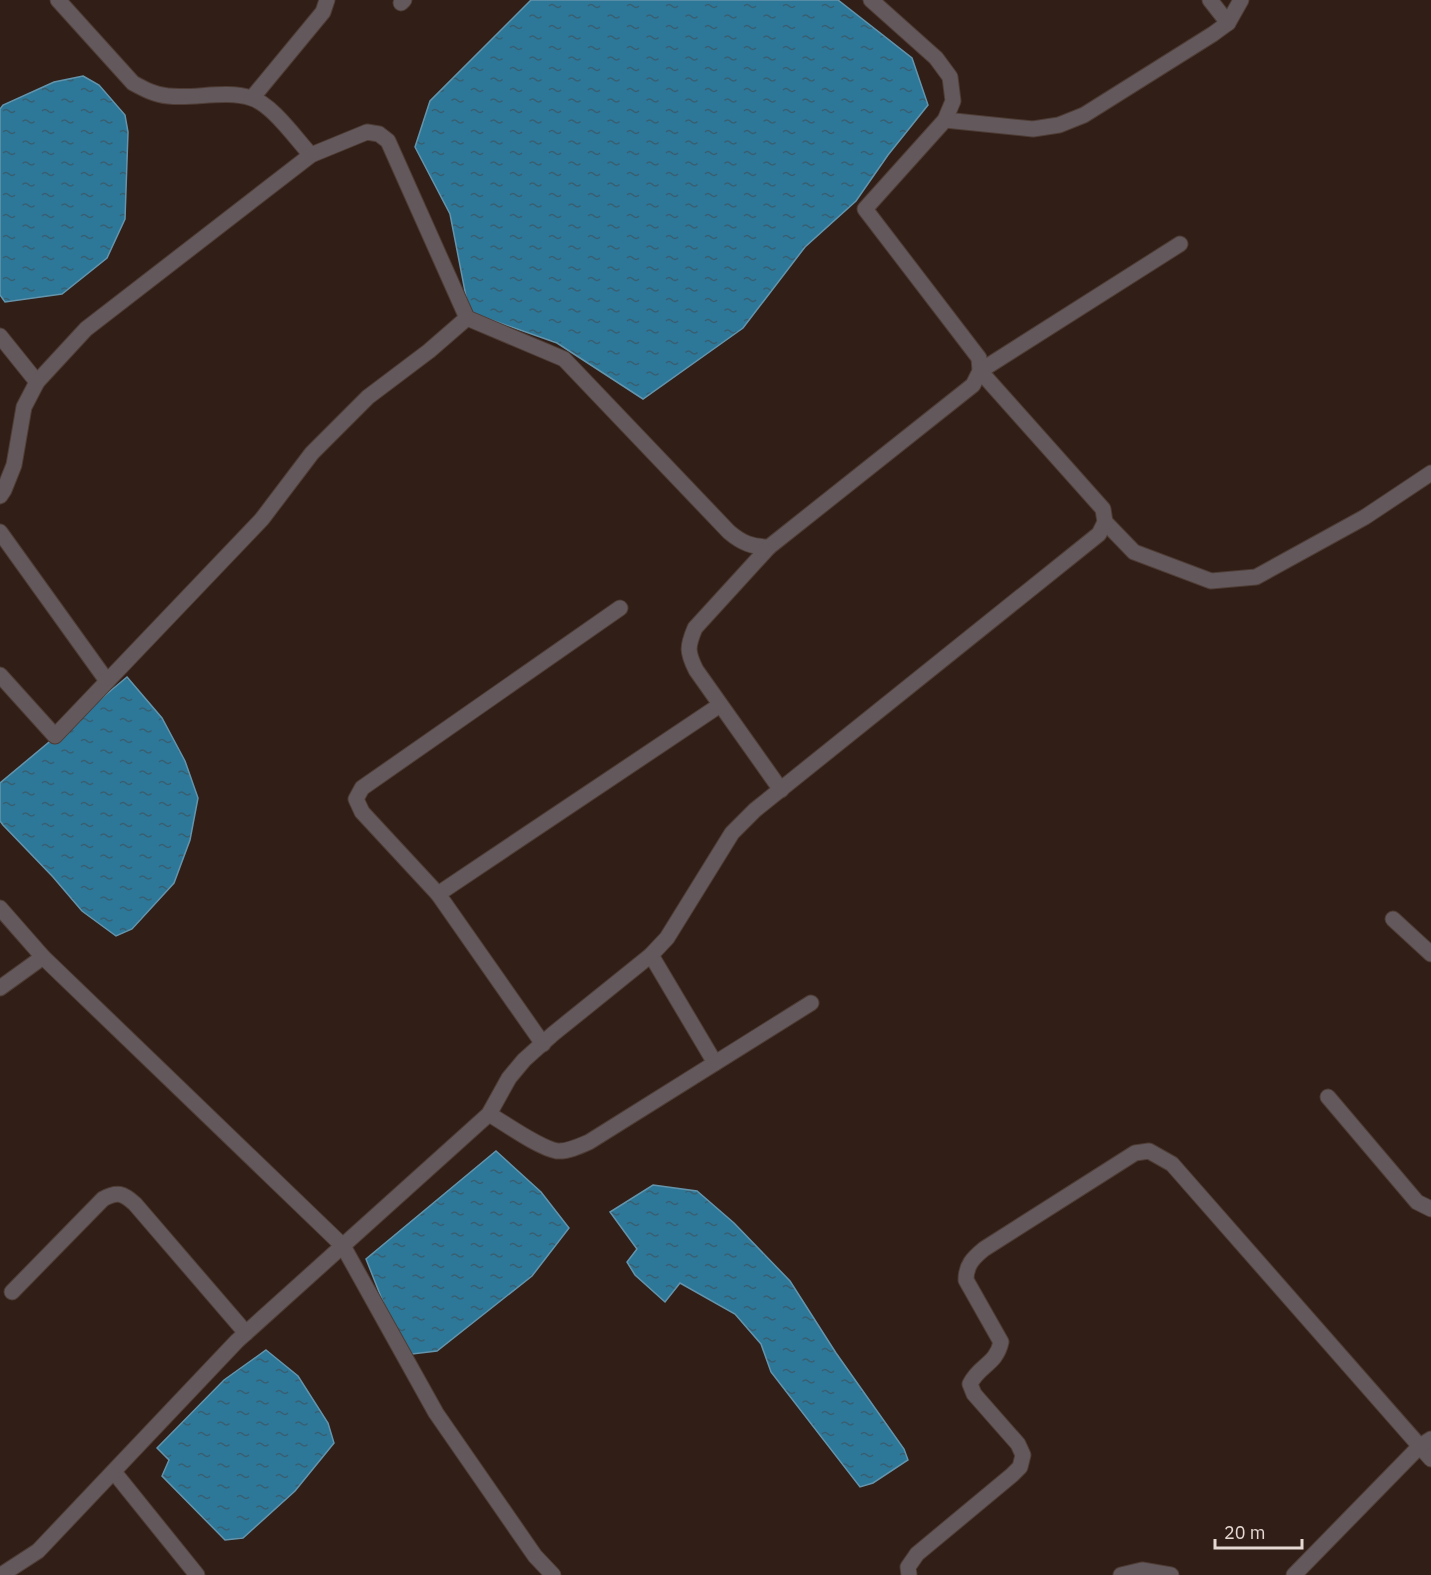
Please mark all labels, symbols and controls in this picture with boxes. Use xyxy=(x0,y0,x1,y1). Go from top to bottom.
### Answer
scale bar xyxy=(1215,1512,1302,1550)
text: 20 m xyxy=(1224,1521,1266,1544)

